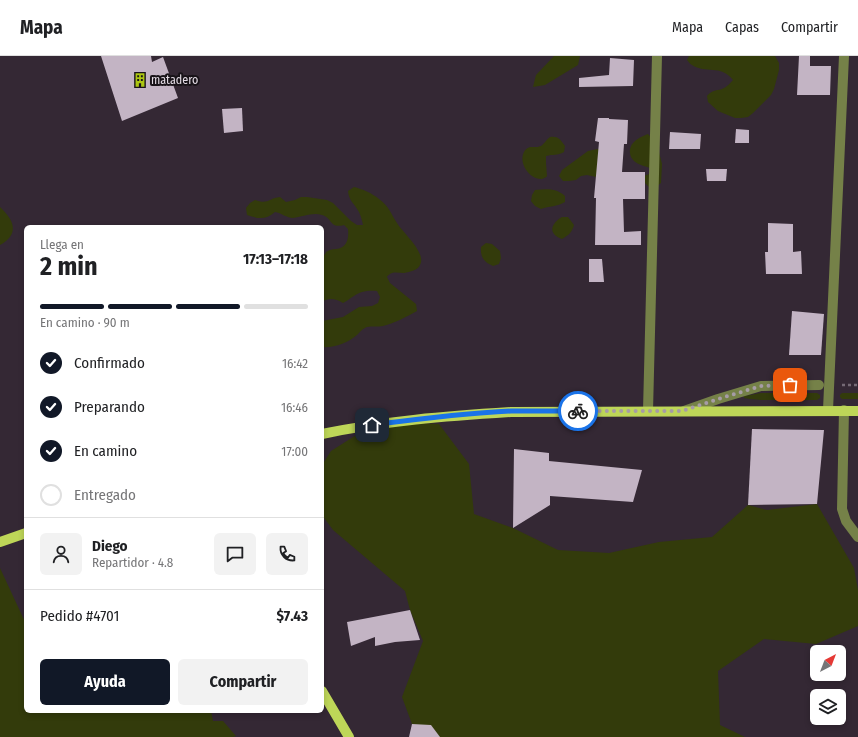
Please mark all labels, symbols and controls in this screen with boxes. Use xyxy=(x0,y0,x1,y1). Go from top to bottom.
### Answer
text: Mapa xyxy=(20,16,63,39)
text: Mapa xyxy=(672,19,703,36)
text: Capas xyxy=(725,19,759,36)
text: Compartir xyxy=(781,19,838,36)
building icon: matadero xyxy=(132,72,148,88)
place label: matadero xyxy=(151,73,198,87)
text: Llega en xyxy=(40,237,84,252)
text: 17:13–17:18 xyxy=(243,250,308,268)
text: 2 min xyxy=(40,251,98,282)
text: En camino · 90 m xyxy=(40,315,130,330)
icon: check xyxy=(40,352,62,374)
text: Confirmado xyxy=(74,354,145,372)
text: 16:42 xyxy=(282,356,308,371)
pin xyxy=(773,368,807,402)
icon: bag xyxy=(779,374,801,396)
courier xyxy=(558,391,598,431)
icon: check xyxy=(40,396,62,418)
text: Preparando xyxy=(74,398,145,416)
text: 16:46 xyxy=(281,400,308,415)
icon: bike xyxy=(567,400,589,422)
pin xyxy=(355,408,389,442)
icon: home xyxy=(361,414,383,436)
icon: check xyxy=(40,440,62,462)
text: En camino xyxy=(74,442,137,460)
text: 17:00 xyxy=(281,444,308,459)
text: Entregado xyxy=(74,486,136,504)
button: person xyxy=(40,533,82,575)
button: chat xyxy=(214,533,256,575)
button: phone xyxy=(266,533,308,575)
text: Diego xyxy=(92,537,128,555)
text: Repartidor · 4.8 xyxy=(92,555,173,570)
text: Pedido #4701 xyxy=(40,607,119,625)
text: $7.43 xyxy=(277,607,308,625)
north arrow xyxy=(810,645,846,681)
map controls xyxy=(810,645,846,725)
button: Ayuda xyxy=(40,659,170,705)
button: Compartir xyxy=(178,659,308,705)
button: layers xyxy=(810,689,846,725)

